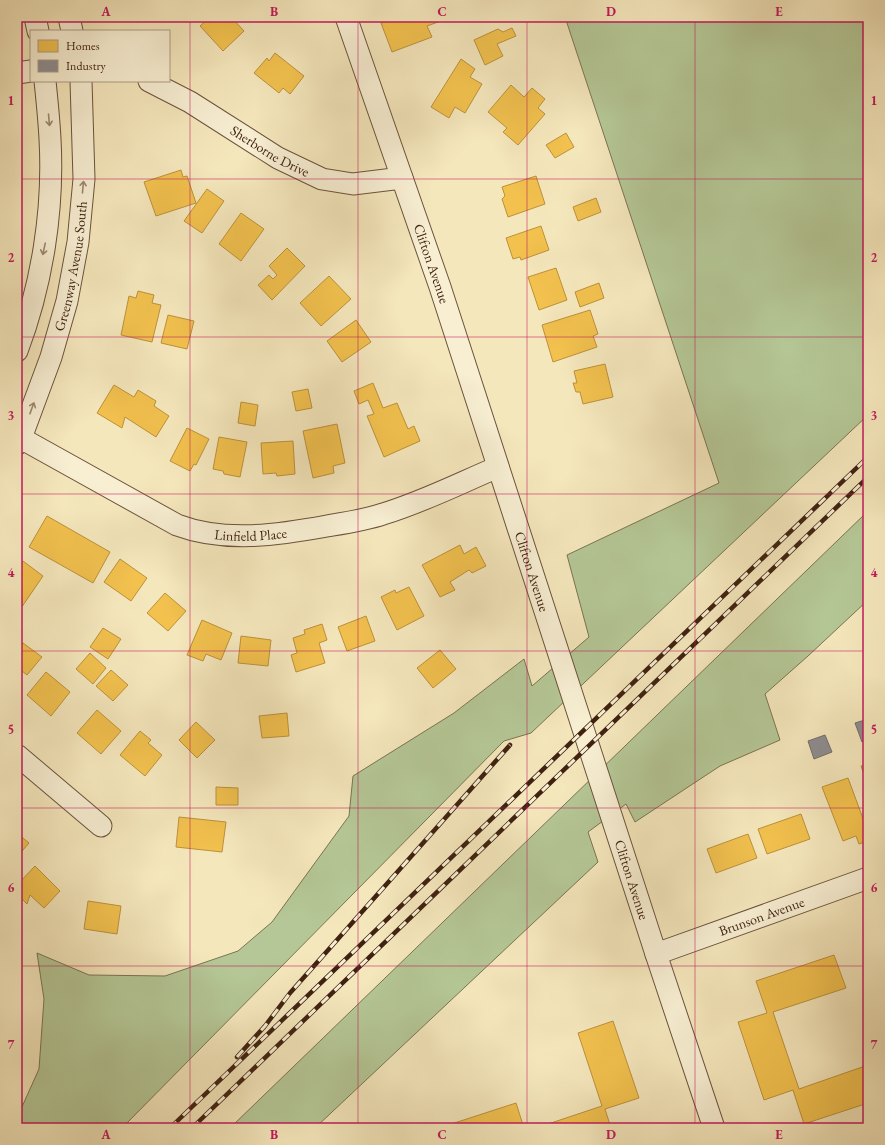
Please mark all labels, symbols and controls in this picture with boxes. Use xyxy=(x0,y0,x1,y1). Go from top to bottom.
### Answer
text: A xyxy=(100,3,111,20)
text: B xyxy=(270,3,278,20)
text: C xyxy=(437,3,447,20)
text: D xyxy=(606,3,616,20)
text: E xyxy=(775,3,783,20)
legend xyxy=(30,30,170,82)
text: Homes xyxy=(66,38,100,54)
text: Industry xyxy=(66,58,106,74)
text: 1 xyxy=(8,92,15,109)
text: 1 xyxy=(871,92,878,109)
one-way arrow xyxy=(45,113,52,126)
street label: Sherborne Drive xyxy=(227,121,313,181)
one-way arrow xyxy=(79,181,86,194)
street label: Greenway Avenue South xyxy=(50,200,91,333)
street label: Clifton Avenue xyxy=(410,221,454,306)
one-way arrow xyxy=(39,243,47,256)
text: 2 xyxy=(8,249,15,266)
text: 2 xyxy=(871,249,878,266)
one-way arrow xyxy=(28,403,36,415)
text: 3 xyxy=(8,407,15,424)
text: 3 xyxy=(871,407,878,424)
street label: Linfield Place xyxy=(213,524,289,545)
street label: Clifton Avenue xyxy=(511,529,554,614)
text: 4 xyxy=(8,564,15,581)
text: 4 xyxy=(871,564,878,581)
text: 5 xyxy=(8,721,14,738)
text: 5 xyxy=(871,721,877,738)
street label: Clifton Avenue xyxy=(611,838,653,923)
text: 6 xyxy=(8,879,15,896)
text: 6 xyxy=(871,879,878,896)
street label: Brunson Avenue xyxy=(716,892,807,940)
text: 7 xyxy=(8,1036,15,1053)
text: 7 xyxy=(871,1036,878,1053)
text: A xyxy=(100,1126,111,1143)
text: B xyxy=(270,1126,278,1143)
text: C xyxy=(437,1126,447,1143)
text: D xyxy=(606,1126,616,1143)
text: E xyxy=(775,1126,783,1143)

